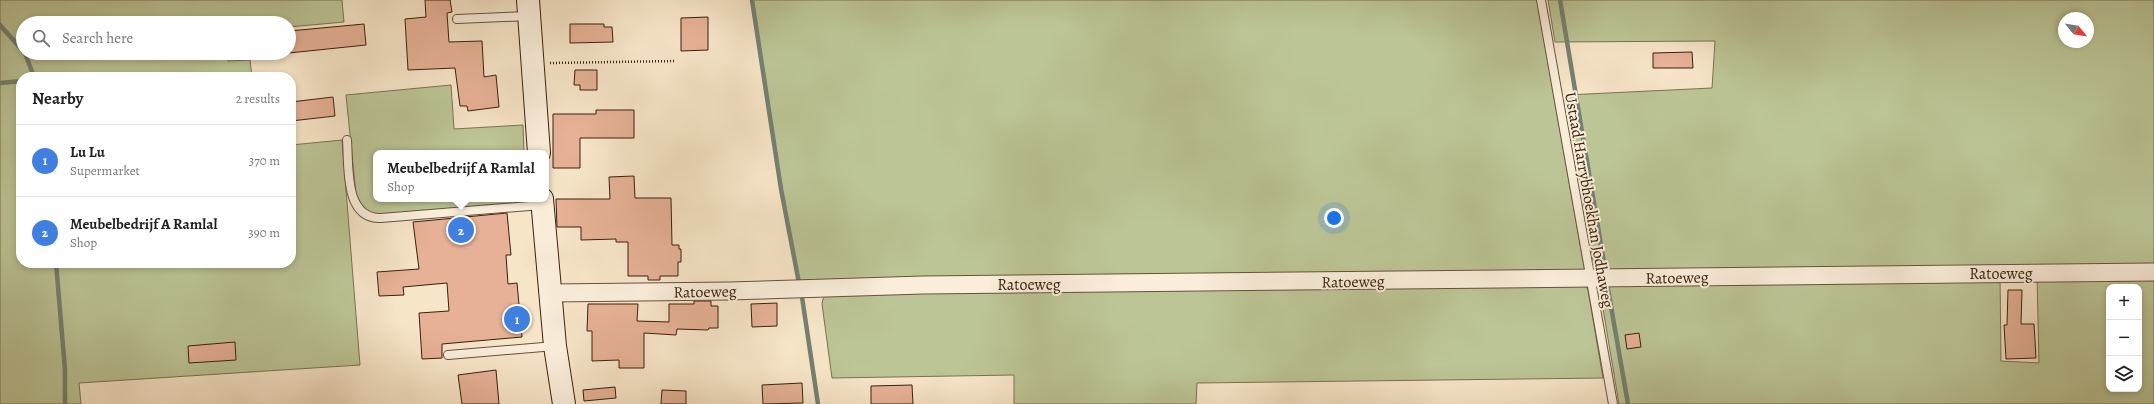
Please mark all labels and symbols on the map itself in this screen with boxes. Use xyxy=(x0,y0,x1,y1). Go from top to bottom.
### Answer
north arrow xyxy=(2058,12,2094,48)
street label: Ustaad Harrybhoekhan Jodhaweg xyxy=(1559,91,1619,310)
your location xyxy=(1324,208,1344,228)
pin: 2 xyxy=(448,215,474,245)
street label: Ratoeweg xyxy=(1969,263,2033,285)
street label: Ratoeweg xyxy=(1645,266,1709,290)
street label: Ratoeweg xyxy=(1321,270,1385,294)
street label: Ratoeweg xyxy=(997,274,1061,296)
street label: Ratoeweg xyxy=(673,280,737,304)
pin: 1 xyxy=(504,304,530,334)

